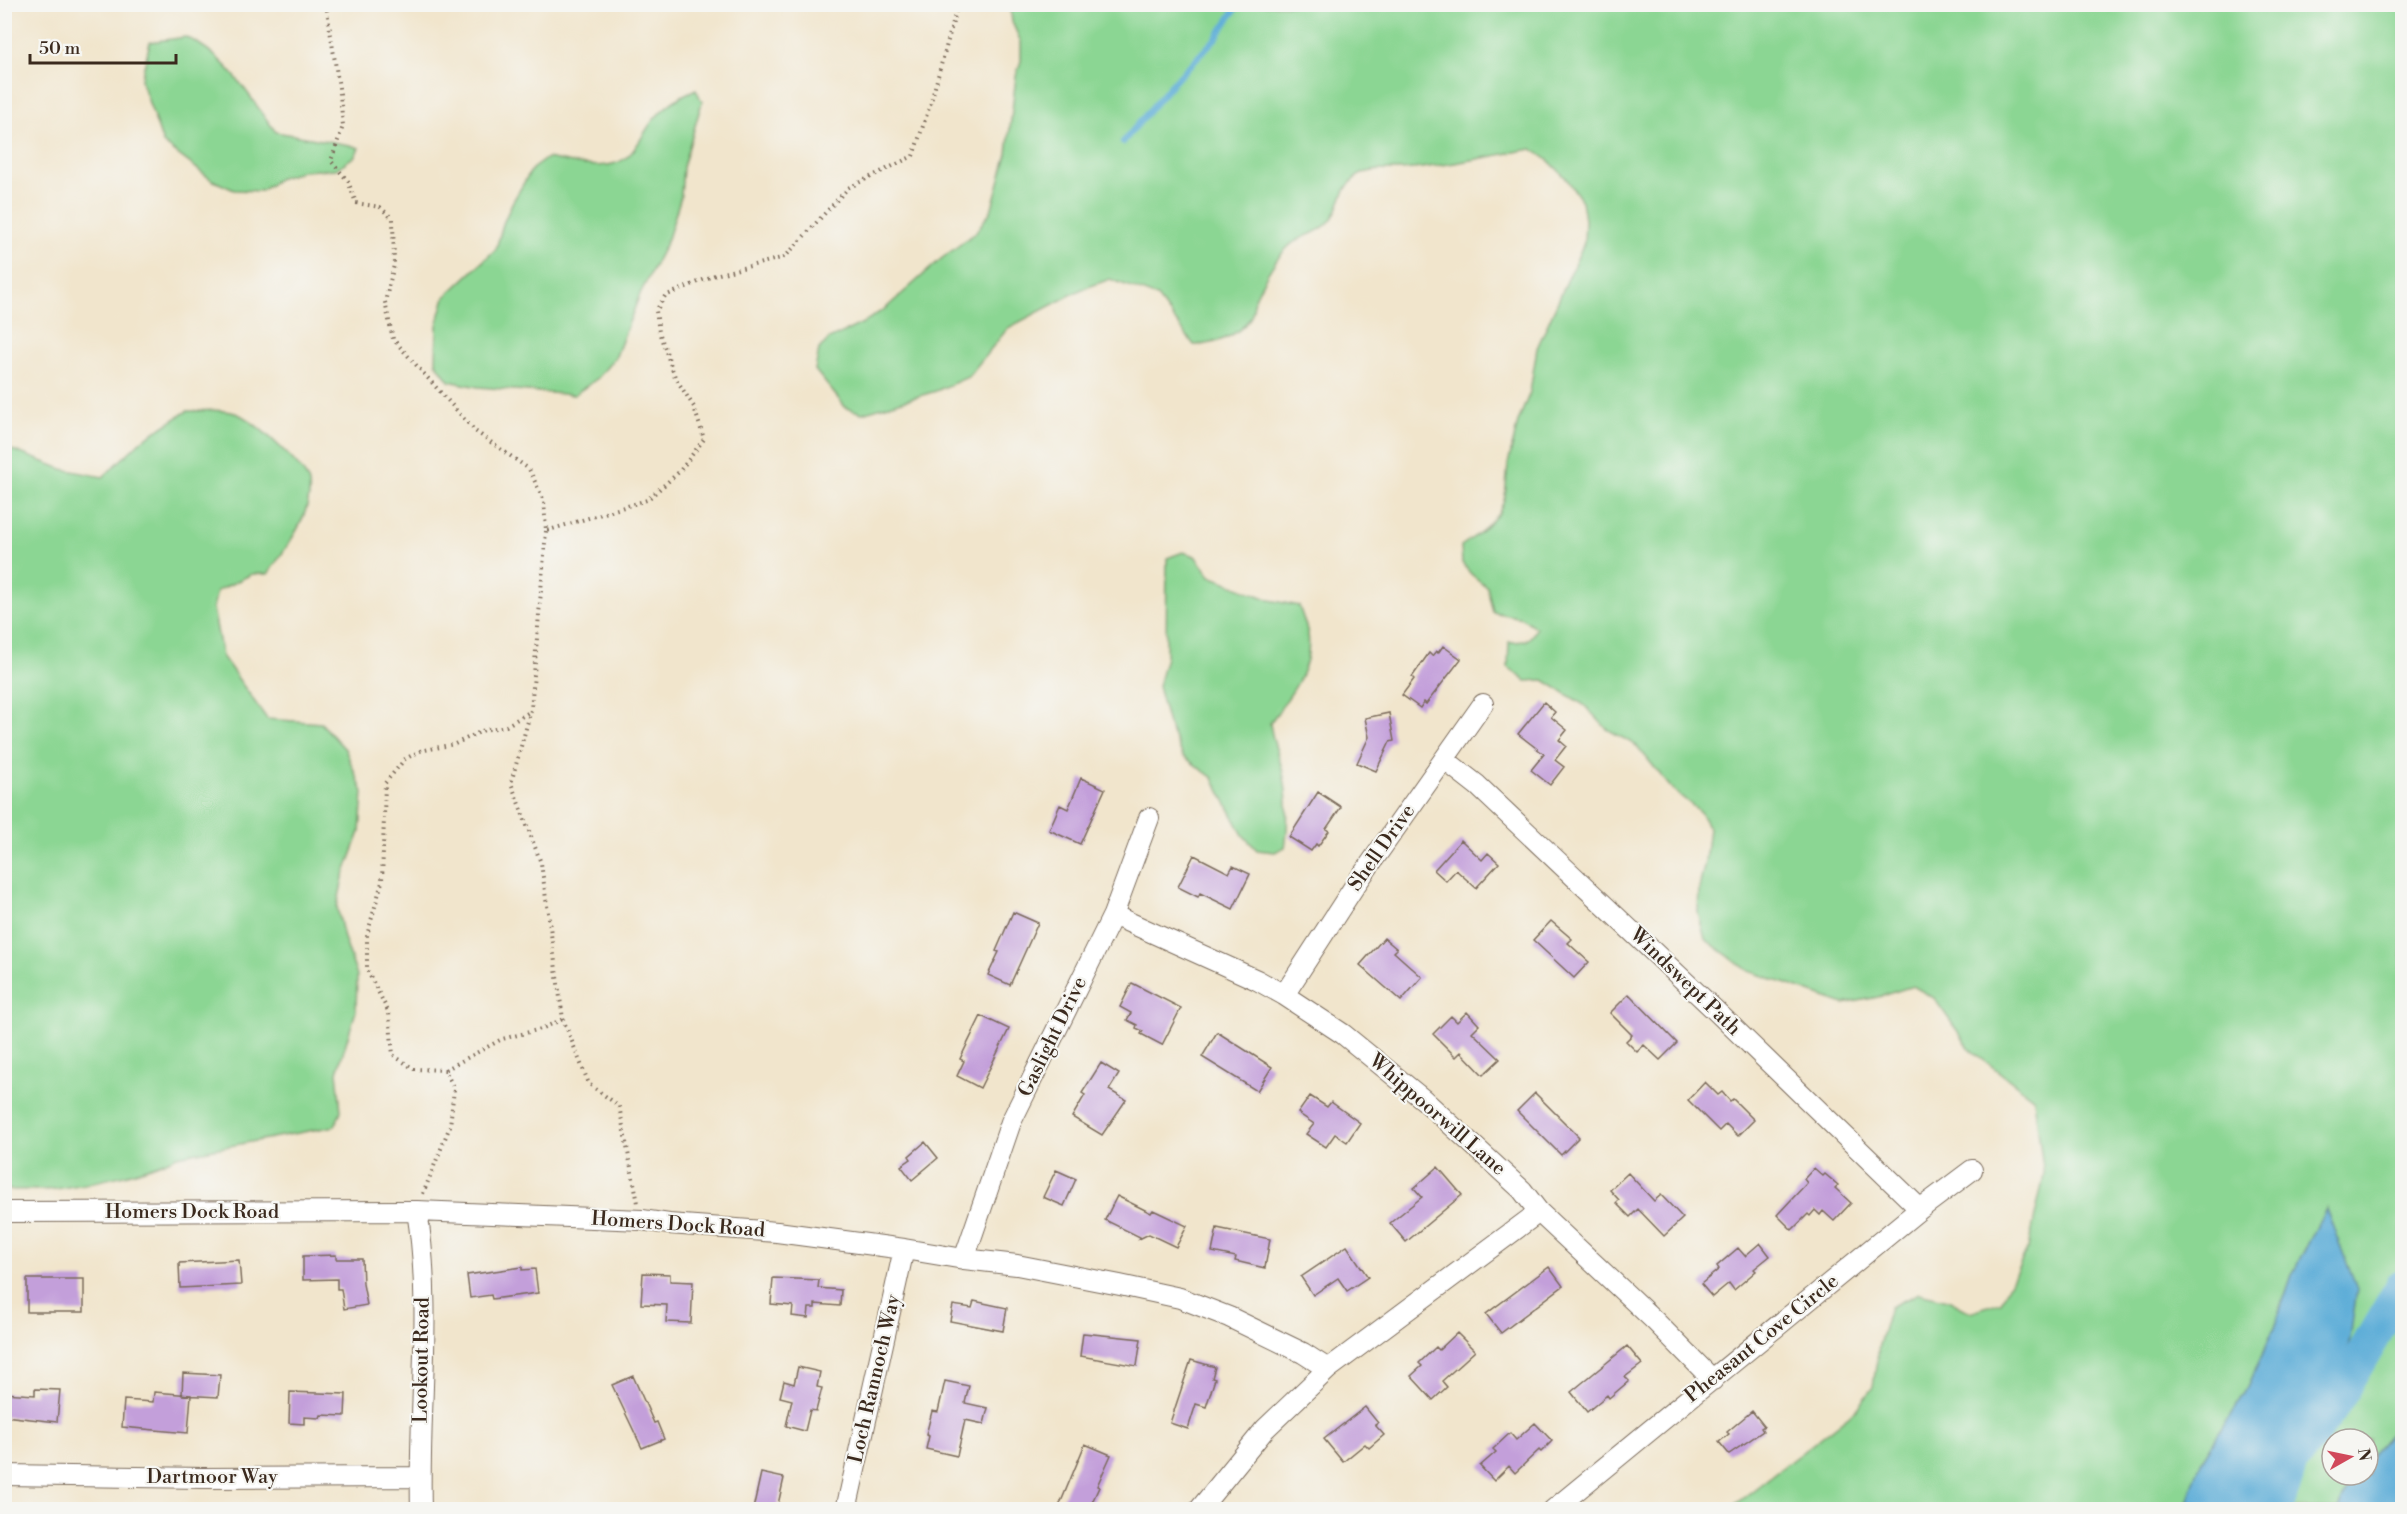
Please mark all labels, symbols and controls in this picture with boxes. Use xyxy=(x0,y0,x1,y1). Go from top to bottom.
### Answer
scale bar xyxy=(30,27,176,65)
text: 50 m xyxy=(39,37,81,60)
street label: Shell Drive xyxy=(1343,800,1421,896)
street label: Windswept Path xyxy=(1623,922,1746,1041)
street label: Gaslight Drive xyxy=(1013,973,1093,1101)
street label: Whippoorwill Lane xyxy=(1363,1048,1511,1181)
street label: Homers Dock Road xyxy=(105,1200,280,1225)
street label: Homers Dock Road xyxy=(590,1206,766,1244)
street label: Pheasant Cove Circle xyxy=(1680,1269,1844,1409)
street label: Loch Rannoch Way xyxy=(843,1292,907,1466)
street label: Lookout Road xyxy=(408,1296,436,1423)
north arrow xyxy=(2320,1427,2380,1487)
text: N xyxy=(2353,1447,2375,1463)
street label: Dartmoor Way xyxy=(146,1465,278,1490)

